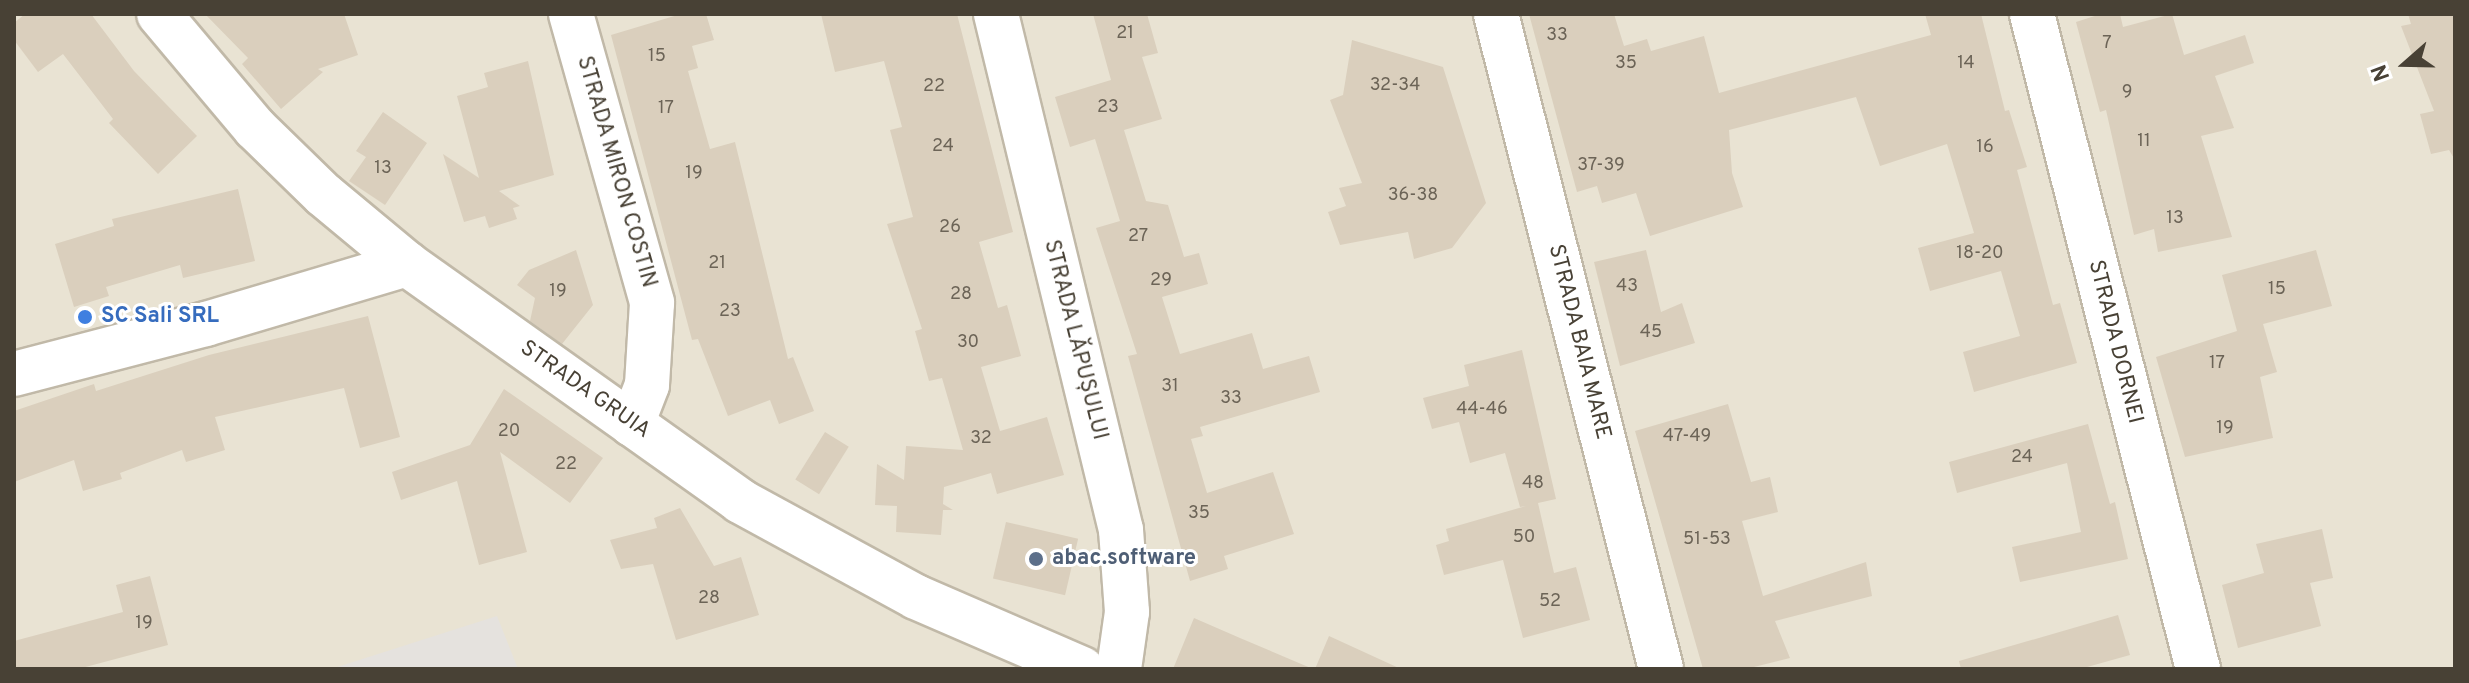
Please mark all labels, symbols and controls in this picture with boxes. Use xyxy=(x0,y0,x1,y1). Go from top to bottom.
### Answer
house number: 21 xyxy=(1116,23,1134,45)
north arrow xyxy=(2365,24,2445,104)
house number: 33 xyxy=(1546,25,1568,47)
house number: 7 xyxy=(2102,33,2112,55)
house number: 15 xyxy=(648,46,666,68)
street label: STRADA MIRON COSTIN xyxy=(570,53,662,291)
house number: 35 xyxy=(1615,53,1637,75)
house number: 14 xyxy=(1957,53,1975,75)
text: N xyxy=(2367,60,2397,84)
house number: 32-34 xyxy=(1370,75,1420,97)
house number: 22 xyxy=(923,76,945,98)
house number: 9 xyxy=(2122,82,2132,104)
house number: 23 xyxy=(1097,97,1119,119)
house number: 17 xyxy=(658,98,674,120)
house number: 11 xyxy=(2137,131,2151,153)
house number: 24 xyxy=(932,136,954,158)
house number: 16 xyxy=(1976,137,1994,159)
house number: 37-39 xyxy=(1577,155,1625,177)
house number: 13 xyxy=(374,158,392,180)
house number: 19 xyxy=(685,163,703,185)
house number: 36-38 xyxy=(1388,185,1438,207)
house number: 13 xyxy=(2166,208,2184,230)
house number: 26 xyxy=(939,217,961,239)
house number: 27 xyxy=(1128,226,1148,248)
street label: STRADA LĂPUȘULUI xyxy=(1037,237,1113,443)
street label: STRADA BAIA MARE xyxy=(1542,241,1616,443)
house number: 18-20 xyxy=(1956,243,2004,265)
house number: 21 xyxy=(708,253,726,275)
street label: STRADA DORNEI xyxy=(2082,257,2148,427)
house number: 29 xyxy=(1150,270,1172,292)
house number: 43 xyxy=(1616,276,1638,298)
house number: 15 xyxy=(2268,279,2286,301)
house number: 19 xyxy=(549,281,567,303)
house number: 28 xyxy=(950,284,972,306)
house number: 23 xyxy=(719,301,741,323)
place label: SC Sali SRL xyxy=(101,304,219,330)
marker: SC Sali SRL xyxy=(76,308,94,326)
house number: 45 xyxy=(1640,322,1662,344)
house number: 30 xyxy=(957,332,979,354)
street label: STRADA GRUIA xyxy=(515,335,655,445)
house number: 17 xyxy=(2209,353,2225,375)
house number: 31 xyxy=(1161,376,1179,398)
house number: 33 xyxy=(1220,388,1242,410)
house number: 44-46 xyxy=(1456,399,1508,421)
house number: 19 xyxy=(2216,418,2234,440)
house number: 20 xyxy=(498,421,520,443)
house number: 47-49 xyxy=(1663,426,1711,448)
house number: 32 xyxy=(970,428,992,450)
house number: 24 xyxy=(2011,447,2033,469)
house number: 22 xyxy=(555,454,577,476)
house number: 48 xyxy=(1522,473,1544,495)
house number: 35 xyxy=(1188,503,1210,525)
house number: 50 xyxy=(1513,527,1535,549)
house number: 51-53 xyxy=(1683,529,1731,551)
place label: abac.software xyxy=(1052,546,1196,572)
marker: abac.software xyxy=(1027,550,1045,568)
house number: 28 xyxy=(698,588,720,610)
house number: 52 xyxy=(1539,591,1561,613)
house number: 19 xyxy=(135,613,153,635)

